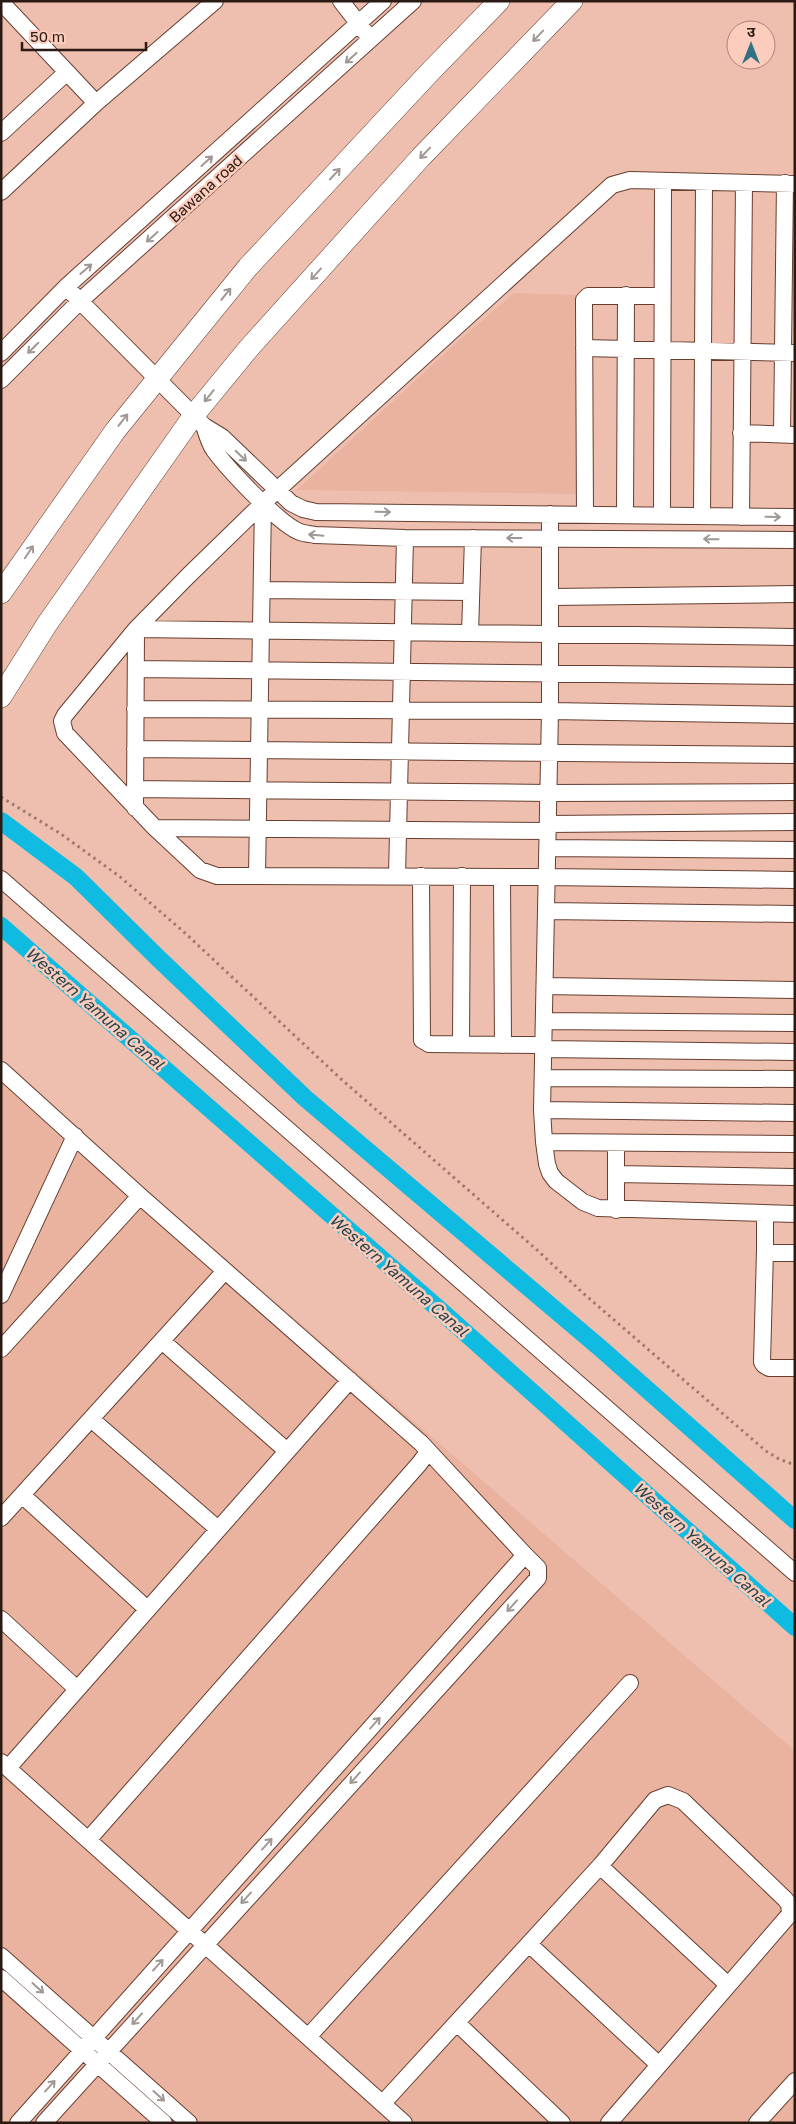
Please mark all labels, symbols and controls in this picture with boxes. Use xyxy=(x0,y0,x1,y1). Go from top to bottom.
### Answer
scale bar xyxy=(22,20,146,52)
north arrow xyxy=(726,20,776,70)
text: उ xyxy=(747,23,756,40)
text: 50 m xyxy=(30,27,65,45)
one-way arrow xyxy=(532,30,544,43)
one-way arrow xyxy=(344,52,357,64)
one-way arrow xyxy=(419,147,431,160)
street label: Bawana road xyxy=(165,151,246,226)
one-way arrow xyxy=(201,155,214,167)
one-way arrow xyxy=(329,167,341,180)
one-way arrow xyxy=(146,231,159,243)
one-way arrow xyxy=(79,264,92,275)
one-way arrow xyxy=(310,267,322,280)
one-way arrow xyxy=(220,288,231,301)
one-way arrow xyxy=(27,341,39,354)
one-way arrow xyxy=(204,389,215,402)
one-way arrow xyxy=(118,414,129,427)
one-way arrow xyxy=(235,450,248,462)
one-way arrow xyxy=(375,508,391,517)
one-way arrow xyxy=(765,512,781,522)
one-way arrow xyxy=(308,530,324,539)
one-way arrow xyxy=(506,533,522,543)
one-way arrow xyxy=(703,534,720,544)
one-way arrow xyxy=(23,545,34,559)
water label: Western Yamuna Canal xyxy=(22,942,169,1074)
water label: Western Yamuna Canal xyxy=(326,1209,473,1341)
water label: Western Yamuna Canal xyxy=(630,1477,775,1611)
one-way arrow xyxy=(506,1600,518,1613)
one-way arrow xyxy=(369,1717,380,1730)
one-way arrow xyxy=(350,1771,361,1784)
one-way arrow xyxy=(261,1838,273,1851)
one-way arrow xyxy=(240,1892,252,1904)
one-way arrow xyxy=(153,1959,164,1972)
one-way arrow xyxy=(31,1982,44,1994)
one-way arrow xyxy=(131,2012,143,2025)
one-way arrow xyxy=(44,2080,56,2093)
one-way arrow xyxy=(153,2090,166,2102)

